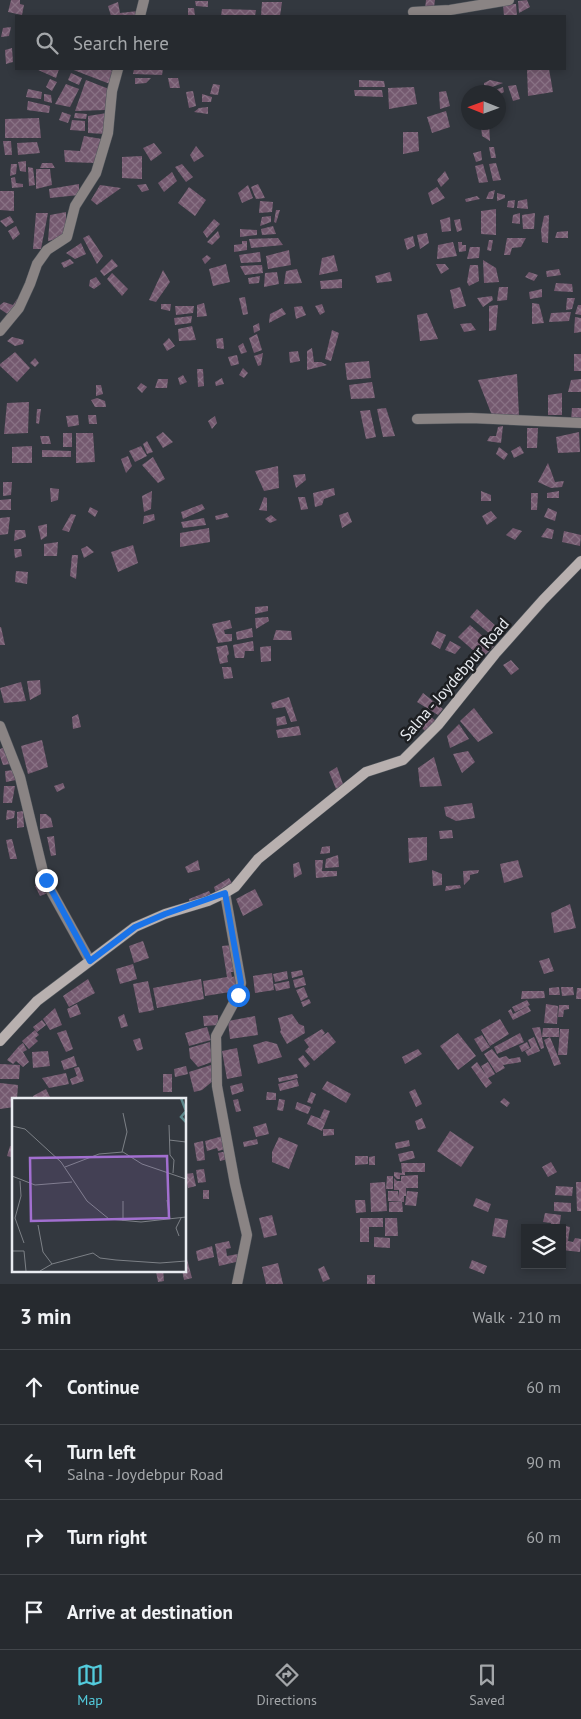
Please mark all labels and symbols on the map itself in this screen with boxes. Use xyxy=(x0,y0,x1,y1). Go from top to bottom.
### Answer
north arrow xyxy=(461,85,506,130)
street label: Salna - Joydebpur Road xyxy=(395,613,513,745)
route end xyxy=(35,869,58,892)
route start xyxy=(227,984,250,1007)
inset map xyxy=(12,1098,186,1272)

